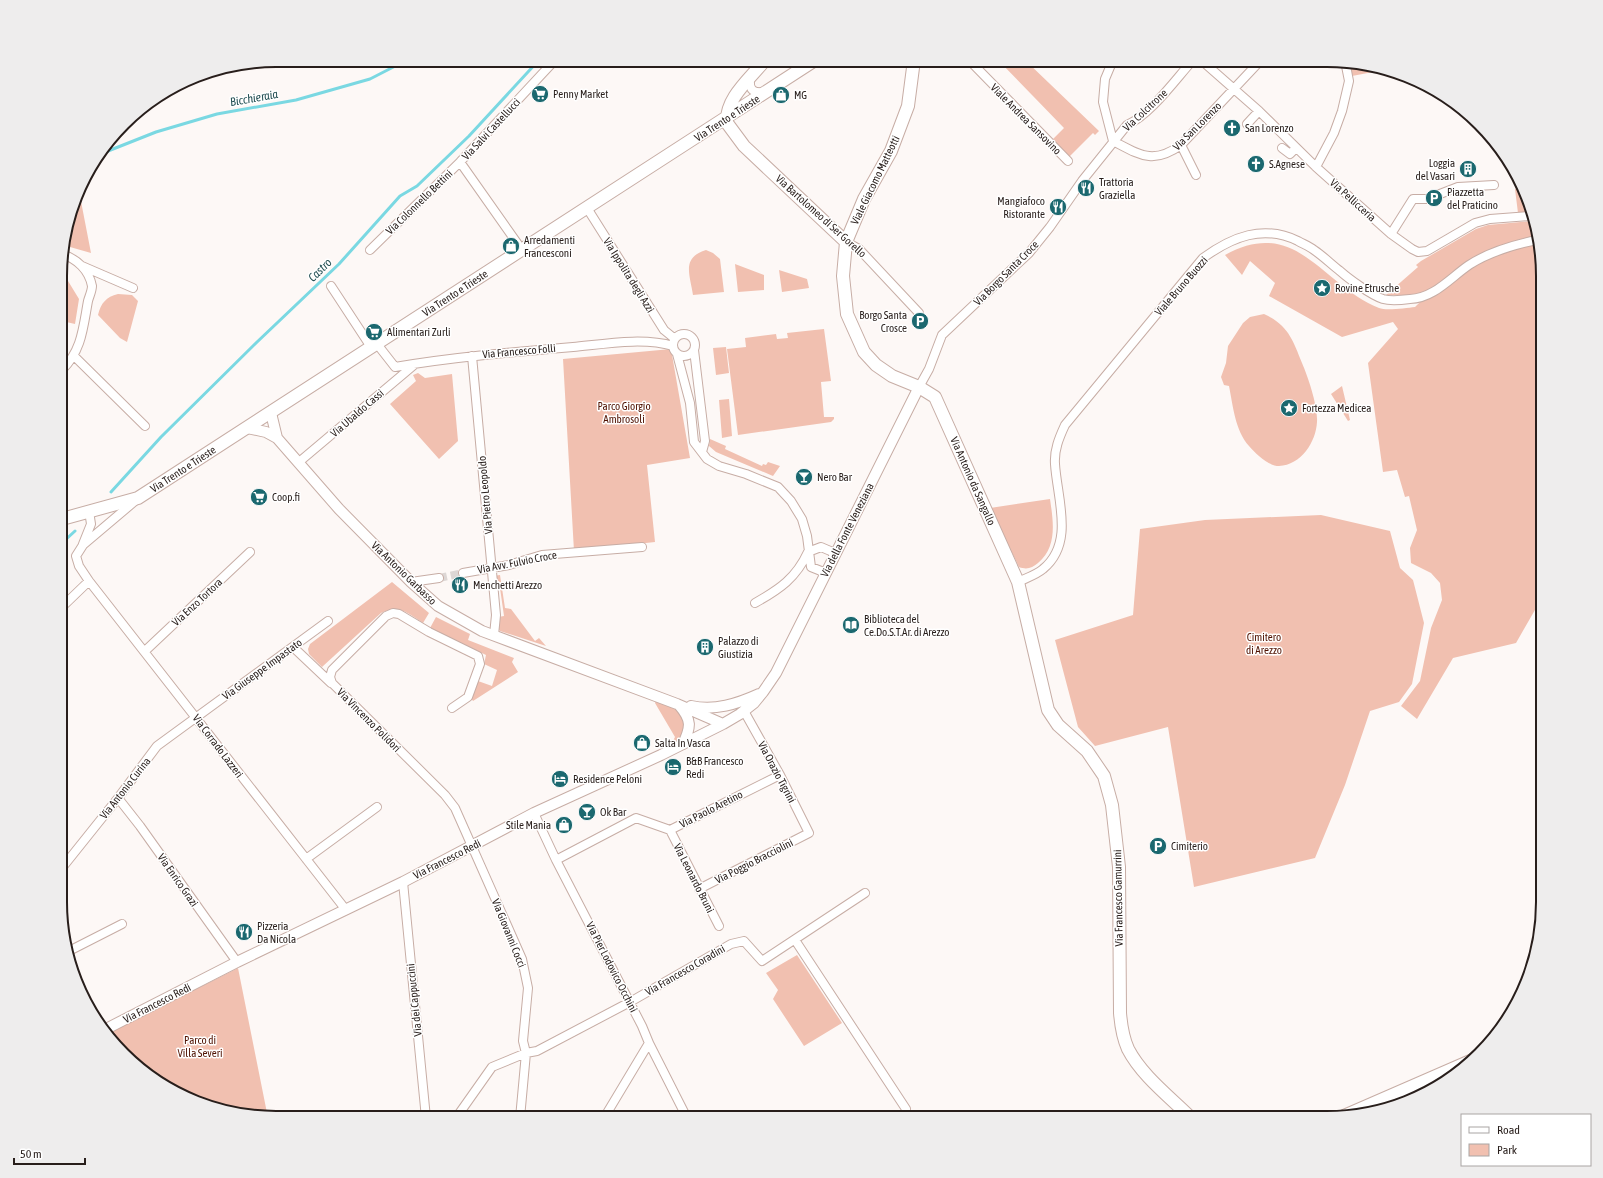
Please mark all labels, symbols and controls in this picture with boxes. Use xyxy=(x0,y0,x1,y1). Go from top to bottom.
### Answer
street label: Viale Andrea Sansovino xyxy=(988,81,1064,157)
supermarket icon: Penny Market xyxy=(530,84,550,104)
shop icon: MG xyxy=(771,85,791,105)
water label: Bicchieraia xyxy=(229,87,279,109)
street label: Via Colcitrone xyxy=(1120,87,1170,133)
place label: Penny Market xyxy=(553,88,609,100)
place label: MG xyxy=(794,89,807,101)
street label: Via Trento e Trieste xyxy=(692,92,762,144)
street label: Via Salvi Castellucci xyxy=(460,96,522,162)
street label: Via San Lorenzo xyxy=(1170,99,1224,153)
church icon: San Lorenzo xyxy=(1222,118,1242,138)
place label: San Lorenzo xyxy=(1245,122,1294,134)
street label: Viale Giacomo Matteotti xyxy=(848,134,902,226)
church icon: S.Agnese xyxy=(1246,154,1266,174)
place label: Loggia del Vasari xyxy=(1415,157,1455,182)
place label: S.Agnese xyxy=(1269,158,1305,170)
building icon: Loggia del Vasari xyxy=(1458,159,1478,179)
street label: Via Colonnello Bettini xyxy=(383,167,455,237)
street label: Via Bartolomeo di Ser Gorello xyxy=(773,172,869,260)
place label: Trattoria Graziella xyxy=(1099,176,1135,201)
street label: Via Pellicceria xyxy=(1328,176,1378,224)
restaurant icon: Trattoria Graziella xyxy=(1076,178,1096,198)
place label: Piazzetta del Praticino xyxy=(1447,186,1498,211)
parking icon: Piazzetta del Praticino xyxy=(1424,188,1444,208)
place label: Mangiafoco Ristorante xyxy=(997,195,1045,220)
restaurant icon: Mangiafoco Ristorante xyxy=(1048,197,1068,217)
place label: Arredamenti Francesconi xyxy=(524,234,575,259)
street label: Via Ippolita degli Azzi xyxy=(601,235,657,315)
shop icon: Arredamenti Francesconi xyxy=(501,236,521,256)
street label: Via Borgo Santa Croce xyxy=(971,238,1041,308)
street label: Viale Bruno Buozzi xyxy=(1152,254,1210,318)
water label: Castro xyxy=(305,255,335,285)
street label: Via Trento e Trieste xyxy=(420,267,490,319)
place icon: Rovine Etrusche xyxy=(1312,278,1332,298)
place label: Rovine Etrusche xyxy=(1335,282,1399,294)
place label: Borgo Santa Crosce xyxy=(859,309,907,334)
parking icon: Borgo Santa Crosce xyxy=(910,311,930,331)
supermarket icon: Alimentari Zurli xyxy=(364,322,384,342)
place label: Alimentari Zurli xyxy=(387,326,451,338)
street label: Via Francesco Folli xyxy=(482,342,556,360)
street label: Via Ubaldo Cassi xyxy=(328,387,386,439)
place icon: Fortezza Medicea xyxy=(1279,398,1299,418)
park label: Parco Giorgio Ambrosoli xyxy=(597,400,651,425)
place label: Fortezza Medicea xyxy=(1302,402,1371,414)
street label: Via Antonio da Sangallo xyxy=(948,435,998,527)
street label: Via Trento e Trieste xyxy=(148,443,218,495)
street label: Via Pietro Leopoldo xyxy=(476,455,494,535)
bar icon: Nero Bar xyxy=(794,467,814,487)
place label: Nero Bar xyxy=(817,471,853,483)
street label: Via della Fonte Veneziana xyxy=(818,481,876,579)
supermarket icon: Coop.fi xyxy=(249,487,269,507)
place label: Coop.fi xyxy=(272,491,300,503)
street label: Via Antonio Garbasso xyxy=(369,539,439,607)
street label: Via Avv. Fulvio Croce xyxy=(476,548,558,576)
restaurant icon: Menchetti Arezzo xyxy=(450,575,470,595)
street label: Via Enzo Tortora xyxy=(170,576,224,628)
place label: Menchetti Arezzo xyxy=(473,579,542,591)
place label: Biblioteca del Ce.Do.S.T.Ar. di Arezzo xyxy=(864,613,950,638)
library icon: Biblioteca del Ce.Do.S.T.Ar. di Arezzo xyxy=(841,615,861,635)
park label: Cimitero di Arezzo xyxy=(1246,631,1282,656)
place label: Palazzo di Giustizia xyxy=(718,635,759,660)
street label: Via Giuseppe Impastato xyxy=(220,636,304,702)
building icon: Palazzo di Giustizia xyxy=(695,637,715,657)
street label: Via Vincenzo Polidori xyxy=(335,686,403,754)
street label: Via Corrado Lazzeri xyxy=(190,712,246,780)
shop icon: Salta In Vasca xyxy=(632,733,652,753)
place label: Salta In Vasca xyxy=(655,737,710,749)
street label: Via Orazio Tigrini xyxy=(756,739,798,805)
street label: Via Antonio Curina xyxy=(97,755,153,821)
place label: B&B Francesco Redi xyxy=(686,755,744,780)
hotel icon: B&B Francesco Redi xyxy=(663,757,683,777)
hotel icon: Residence Peloni xyxy=(550,769,570,789)
place label: Residence Peloni xyxy=(573,773,642,785)
street label: Via Paolo Aretino xyxy=(677,788,745,830)
bar icon: Ok Bar xyxy=(577,802,597,822)
place label: Ok Bar xyxy=(600,806,627,818)
shop icon: Stile Mania xyxy=(554,815,574,835)
place label: Stile Mania xyxy=(506,819,551,831)
street label: Via Poggio Bracciolini xyxy=(713,836,795,886)
parking icon: Cimiterio xyxy=(1148,836,1168,856)
street label: Via Francesco Redi xyxy=(411,837,483,881)
place label: Cimiterio xyxy=(1171,840,1208,852)
street label: Via Leonardo Bruni xyxy=(671,841,717,915)
street label: Via Francesco Gamurrini xyxy=(1111,849,1125,947)
street label: Via Enrico Grazi xyxy=(155,851,201,909)
street label: Via Giovanni Cocci xyxy=(490,897,528,969)
place label: Pizzeria Da Nicola xyxy=(257,920,296,945)
street label: Via Pier Lodovico Occhini xyxy=(584,920,640,1014)
restaurant icon: Pizzeria Da Nicola xyxy=(234,922,254,942)
street label: Via Francesco Coradini xyxy=(643,942,727,998)
street label: Via dei Cappuccini xyxy=(404,963,424,1037)
street label: Via Francesco Redi xyxy=(121,981,193,1025)
park label: Parco di Villa Severi xyxy=(177,1034,223,1059)
legend xyxy=(1461,1114,1591,1166)
text: Road xyxy=(1497,1123,1520,1137)
scale bar xyxy=(14,1140,85,1166)
text: Park xyxy=(1497,1143,1518,1157)
text: 50 m xyxy=(20,1147,42,1161)

